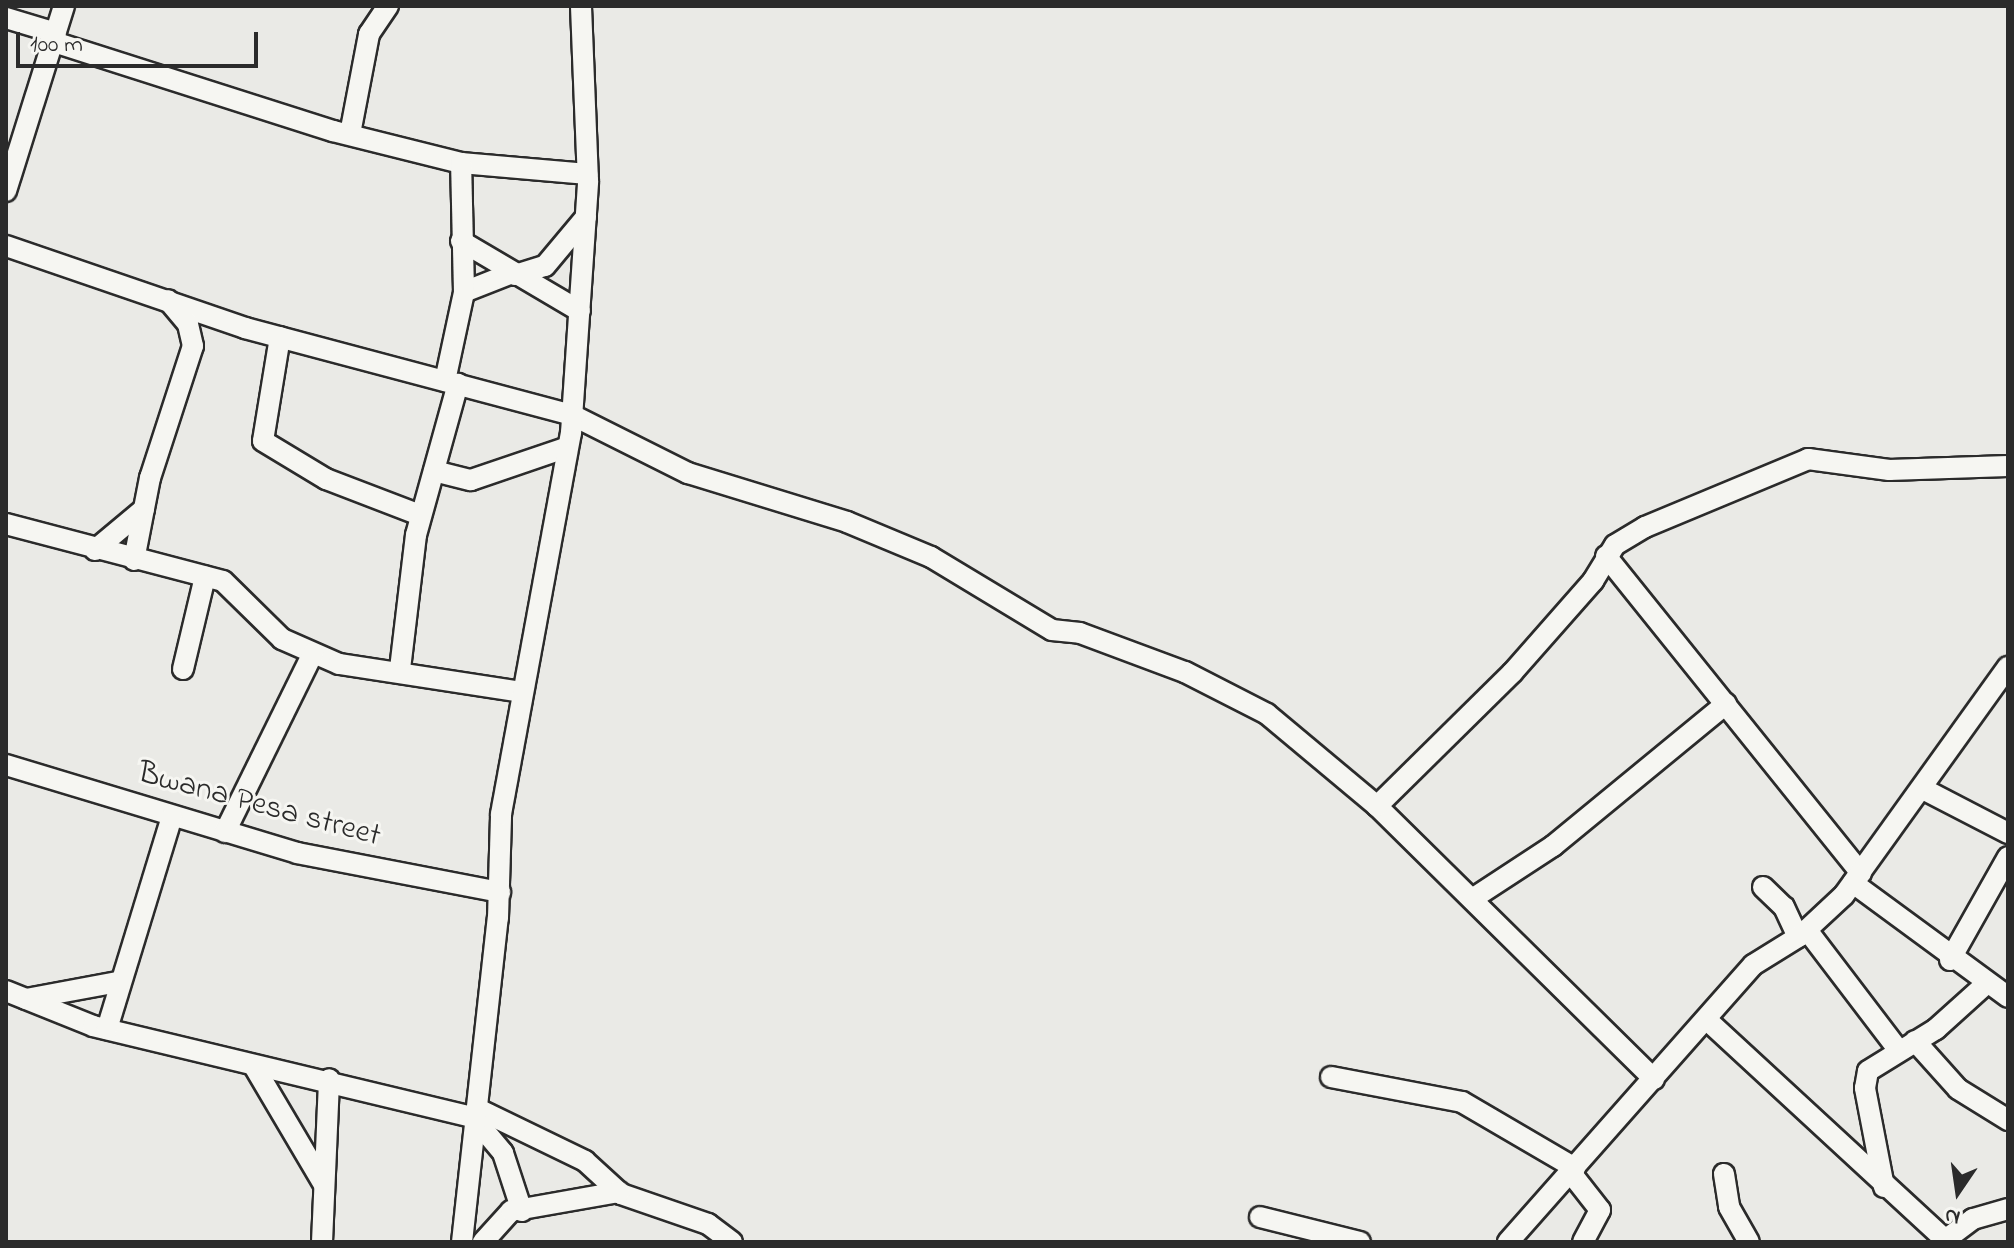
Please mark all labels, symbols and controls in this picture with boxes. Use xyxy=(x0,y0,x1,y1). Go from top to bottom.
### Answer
scale bar xyxy=(20,16,262,66)
text: 100 m xyxy=(30,28,83,63)
street label: Bwana Pesa street xyxy=(133,755,385,857)
north arrow xyxy=(1918,1152,1998,1232)
text: N xyxy=(1942,1198,1963,1233)

